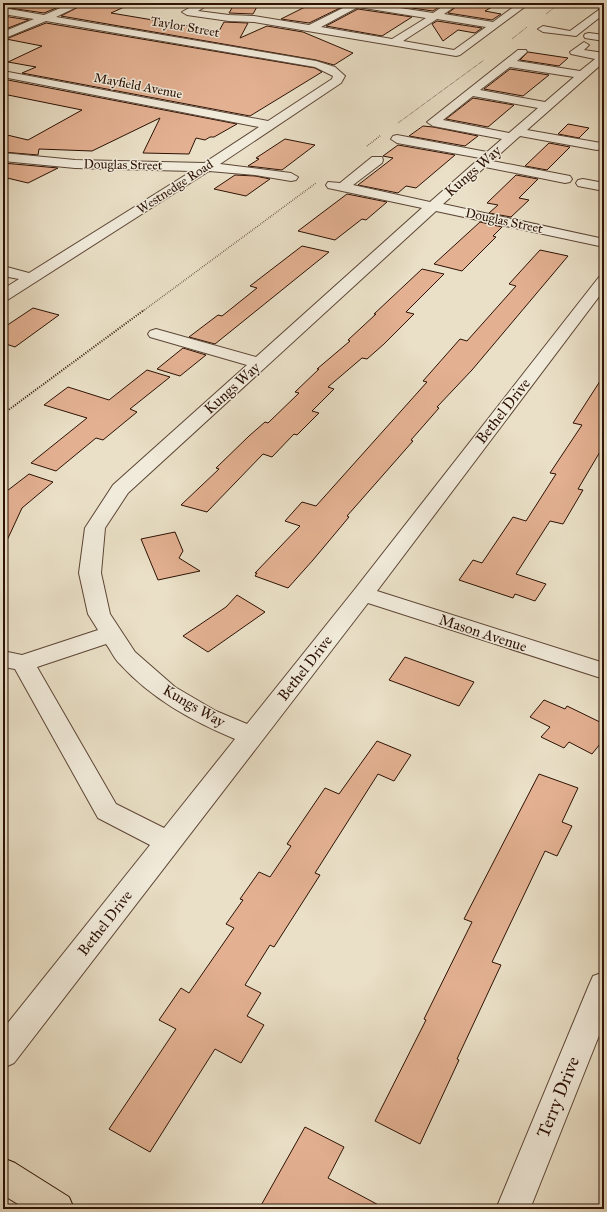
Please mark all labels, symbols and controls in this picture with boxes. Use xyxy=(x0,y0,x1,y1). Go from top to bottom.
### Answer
street label: Taylor Street xyxy=(149,13,221,41)
street label: Mayfield Avenue xyxy=(92,70,184,103)
street label: Kungs Way xyxy=(441,141,506,200)
street label: Douglas Street xyxy=(83,156,163,174)
street label: Westnedge Road xyxy=(134,156,216,218)
street label: Douglas Street xyxy=(464,205,545,237)
street label: Kungs Way xyxy=(200,358,264,418)
street label: Bethel Drive xyxy=(472,375,534,447)
street label: Mason Avenue xyxy=(437,610,529,656)
street label: Bethel Drive xyxy=(274,632,336,704)
street label: Kungs Way xyxy=(160,681,229,731)
street label: Bethel Drive xyxy=(74,887,136,959)
street label: Terry Drive xyxy=(532,1053,584,1141)

